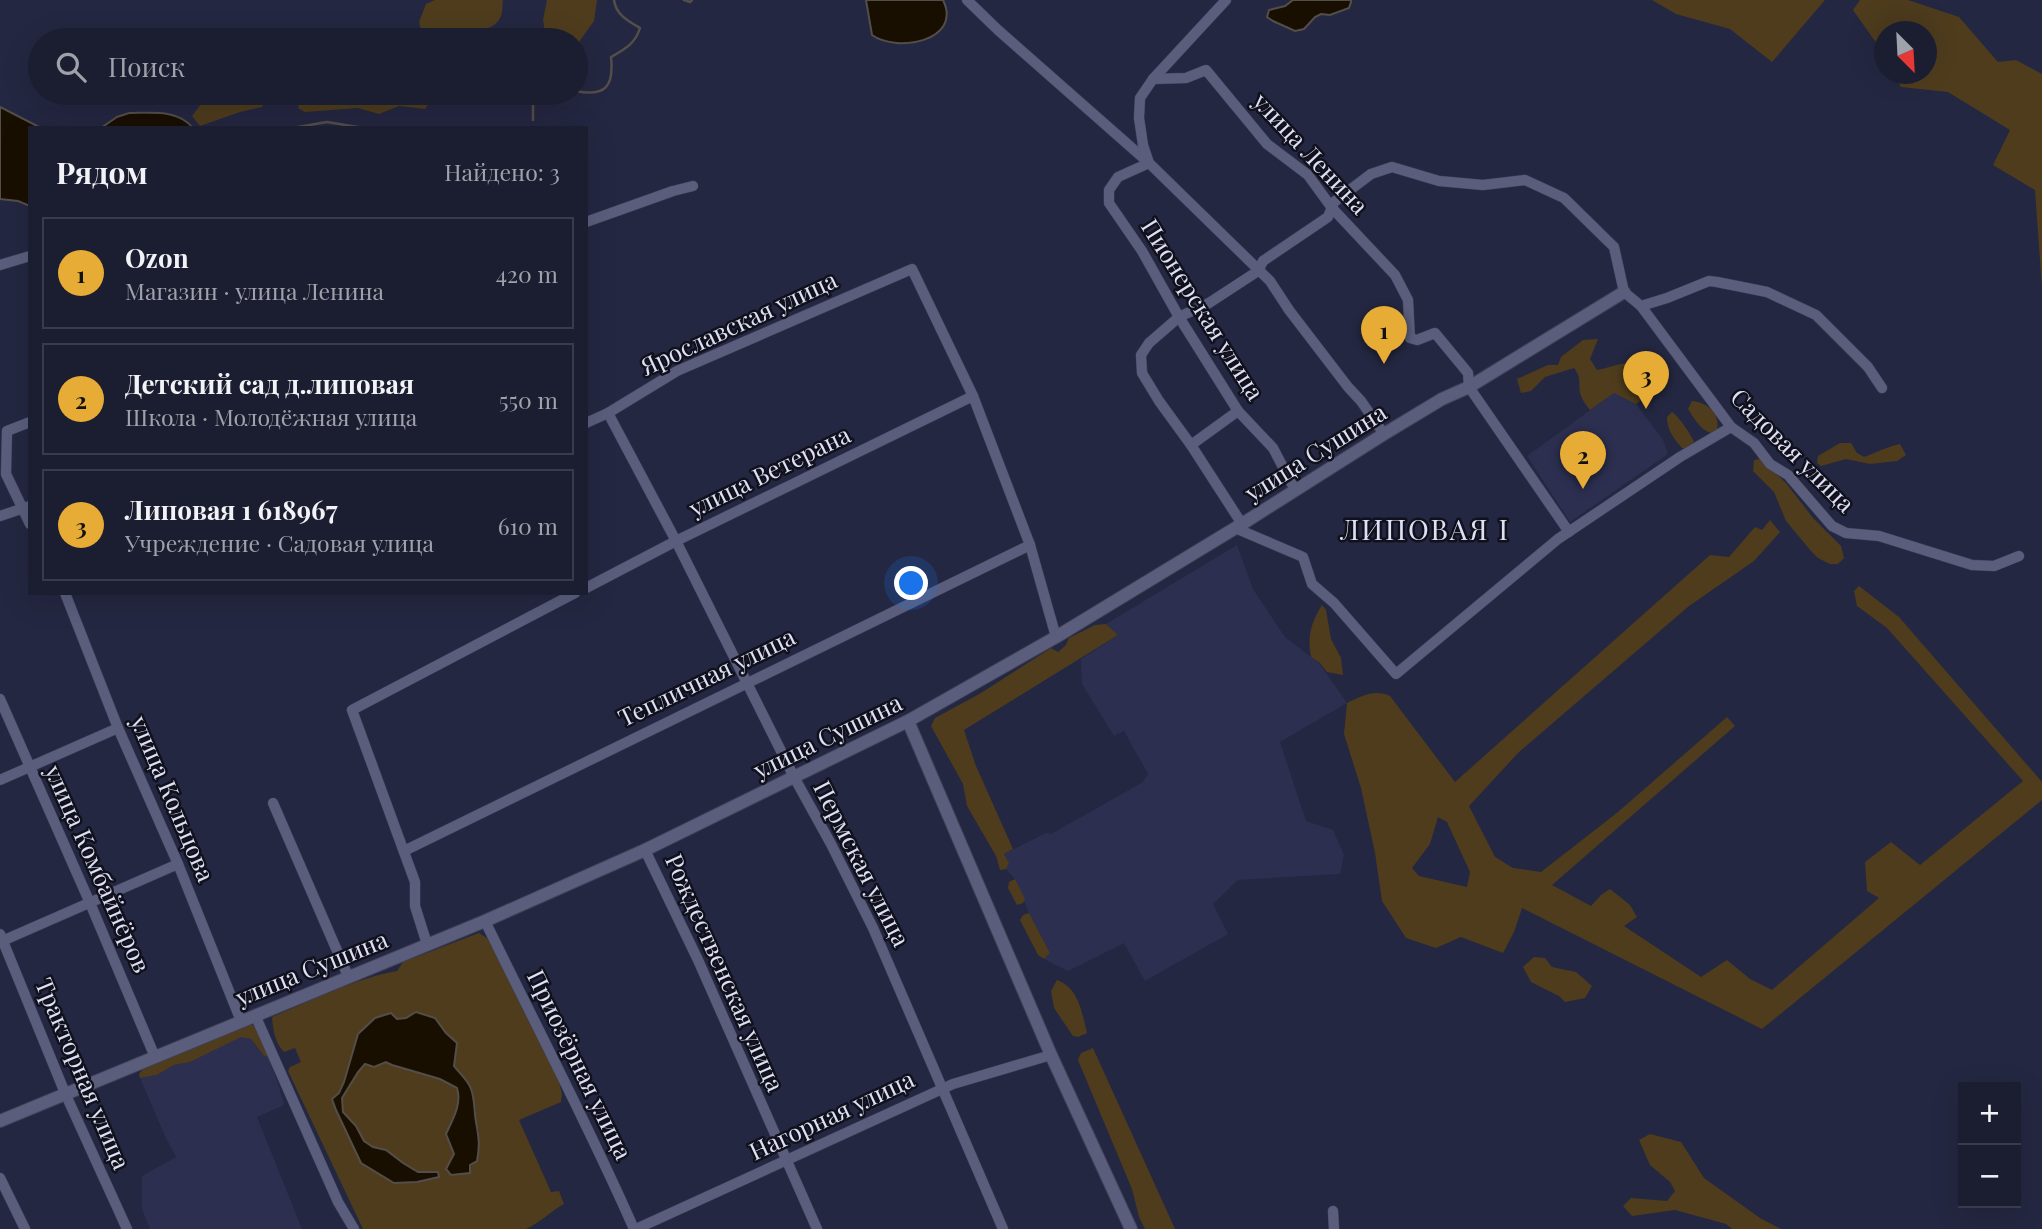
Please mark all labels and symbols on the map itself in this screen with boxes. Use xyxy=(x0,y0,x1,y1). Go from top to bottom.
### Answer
north arrow xyxy=(1874,21,1937,84)
street label: улица Ленина xyxy=(1246,84,1376,220)
street label: Пионерская улица xyxy=(1135,212,1272,406)
street label: Ярославская улица xyxy=(634,263,842,382)
pin: 1 xyxy=(1361,306,1407,364)
pin: 3 xyxy=(1623,351,1669,409)
street label: Садовая улица xyxy=(1724,381,1862,519)
street label: улица Сушина xyxy=(1237,395,1392,508)
street label: улица Ветерана xyxy=(682,417,855,524)
pin: 2 xyxy=(1560,431,1606,489)
district label: ЛИПОВАЯ I xyxy=(1339,510,1510,547)
your location xyxy=(894,566,928,600)
street label: Тепличная улица xyxy=(612,619,800,733)
street label: улица Сушина xyxy=(747,685,907,785)
street label: улица Кольцова xyxy=(124,709,223,886)
street label: улица Комбайнёров xyxy=(38,758,159,977)
street label: Пермская улица xyxy=(807,775,918,951)
street label: Рождественская улица xyxy=(659,848,793,1096)
street label: улица Сушина xyxy=(230,922,392,1013)
street label: Приозёрная улица xyxy=(521,964,641,1164)
street label: Тракторная улица xyxy=(29,973,139,1174)
street label: Нагорная улица xyxy=(743,1062,919,1166)

